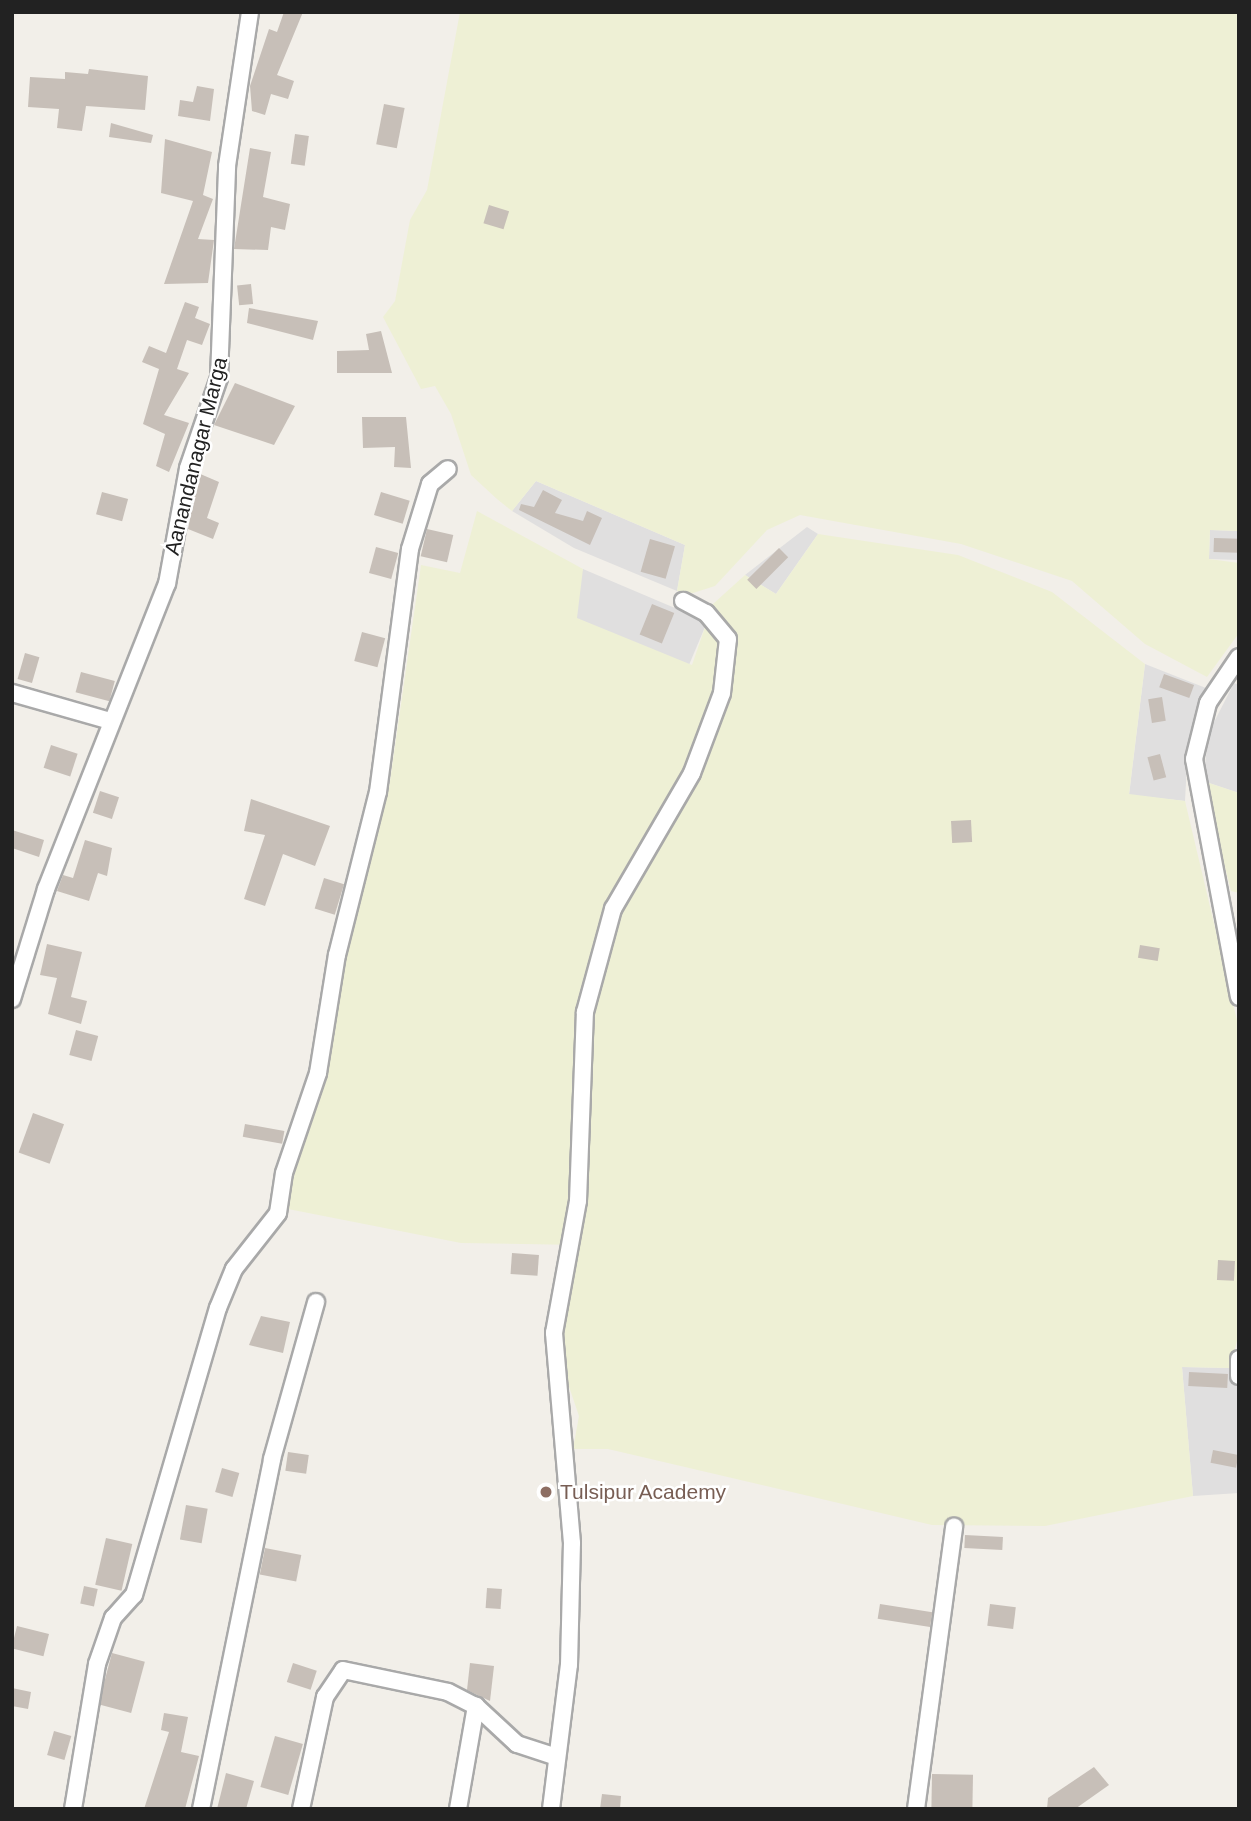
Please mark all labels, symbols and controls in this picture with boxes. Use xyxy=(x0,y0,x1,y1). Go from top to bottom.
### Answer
street label: Aanandanagar Marga xyxy=(159,354,233,558)
place label: Tulsipur Academy xyxy=(560,1479,727,1505)
marker: Tulsipur Academy xyxy=(538,1484,554,1500)

